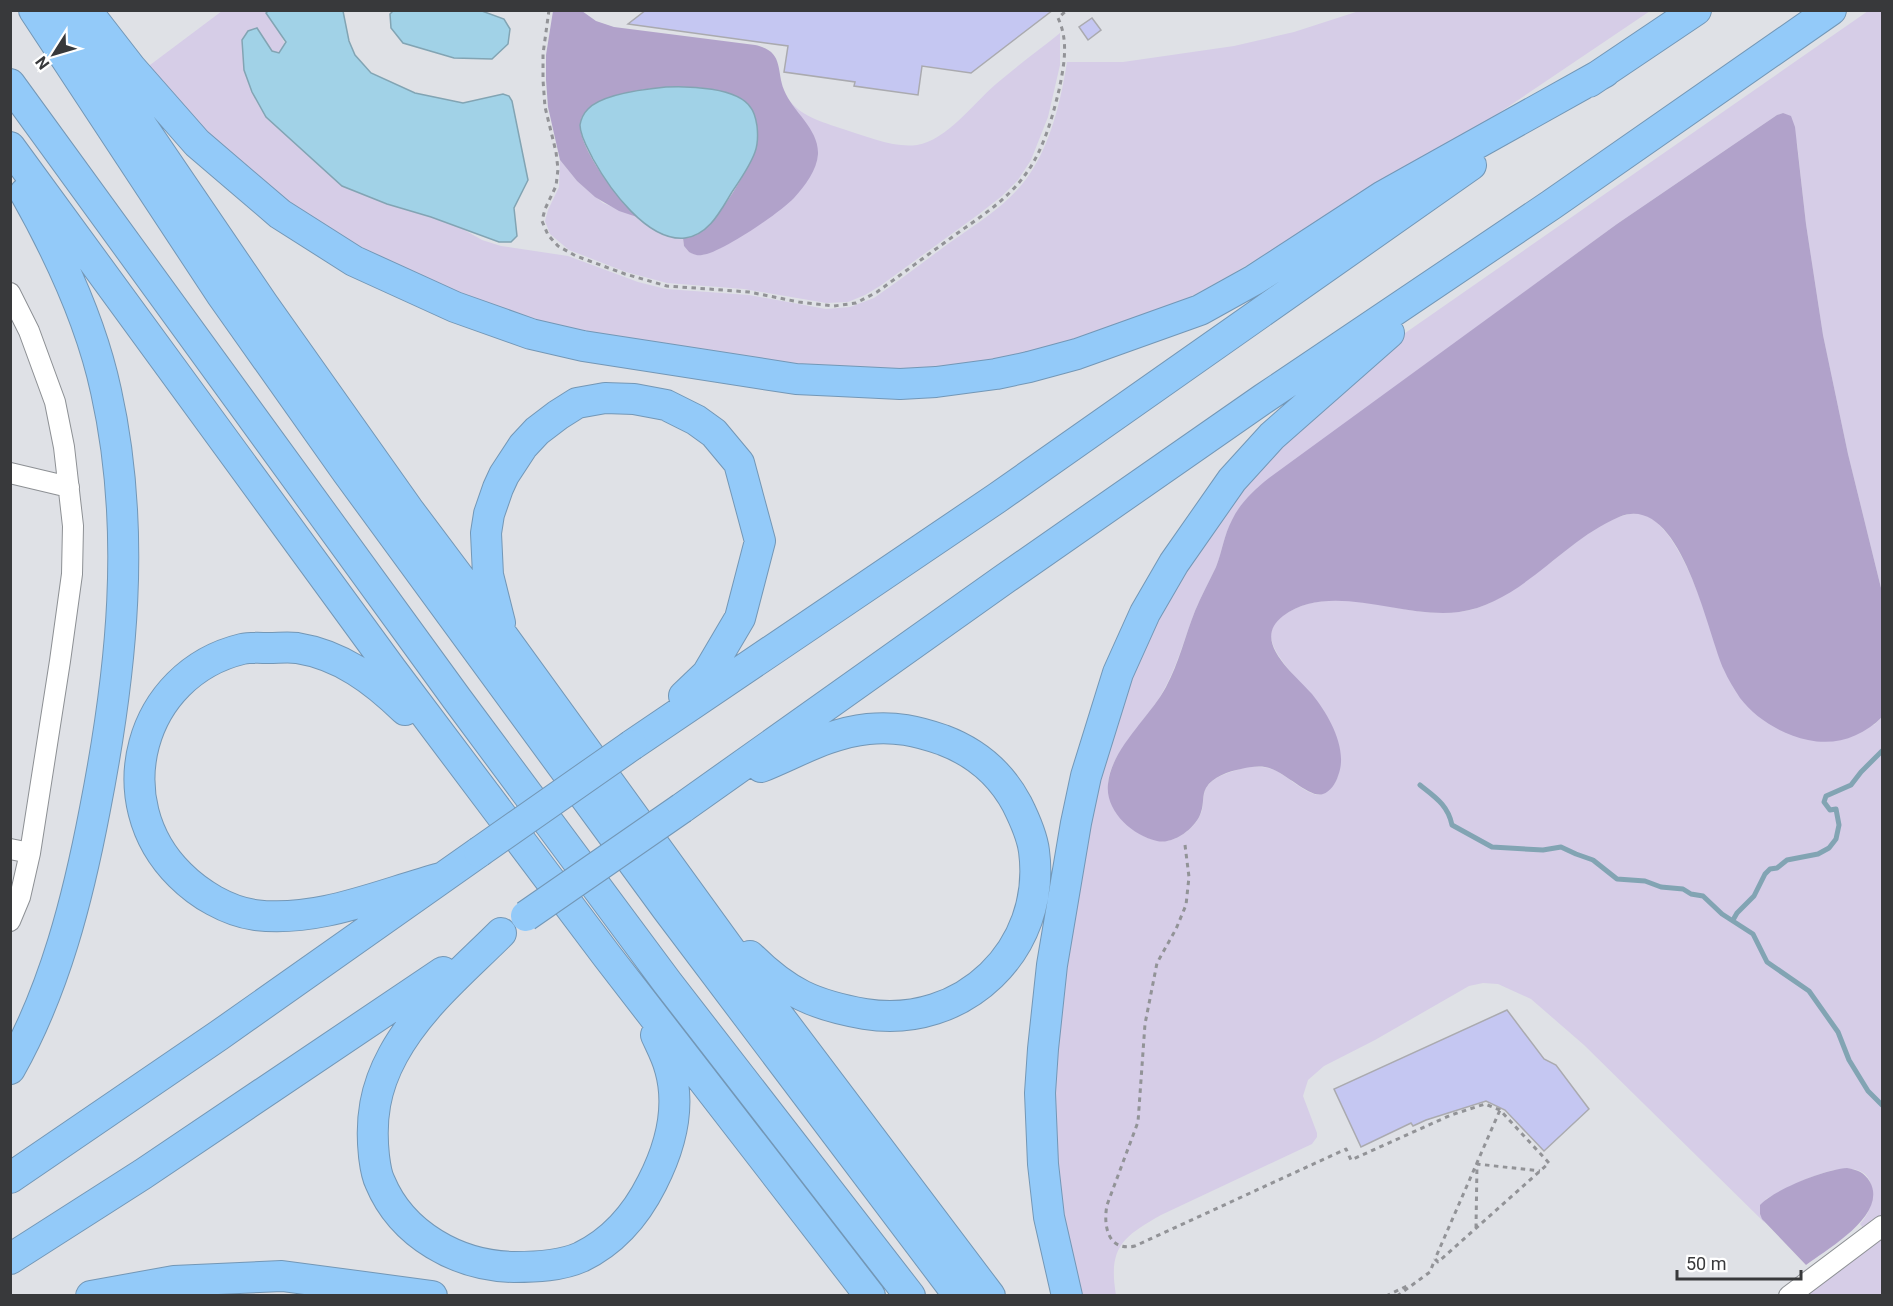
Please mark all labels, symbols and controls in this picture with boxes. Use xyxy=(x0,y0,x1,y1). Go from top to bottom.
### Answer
north arrow xyxy=(24,24,84,84)
text: N xyxy=(31,52,53,73)
scale bar xyxy=(1677,1243,1802,1281)
text: 50 m xyxy=(1686,1253,1726,1274)

